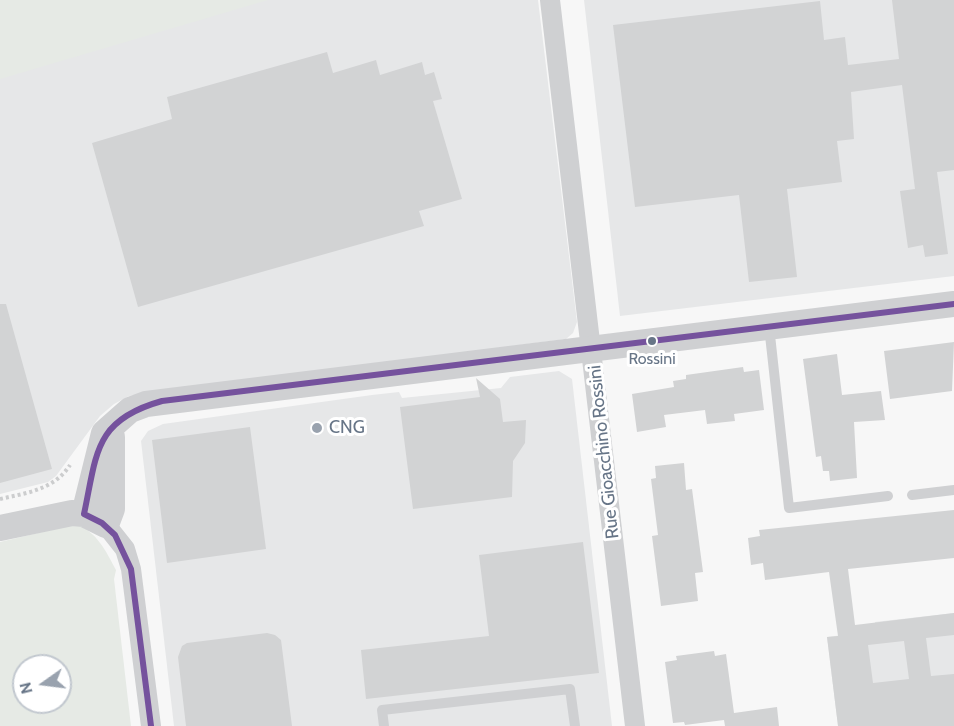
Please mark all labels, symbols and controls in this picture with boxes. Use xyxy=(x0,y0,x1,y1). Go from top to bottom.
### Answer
marker: Rossini xyxy=(646,335,658,347)
place label: Rossini xyxy=(628,349,676,369)
street label: Rue Gioacchino Rossini xyxy=(584,364,624,540)
place label: CNG xyxy=(329,417,365,439)
marker: CNG xyxy=(310,421,324,435)
north arrow xyxy=(12,654,72,714)
text: N xyxy=(15,680,37,696)

